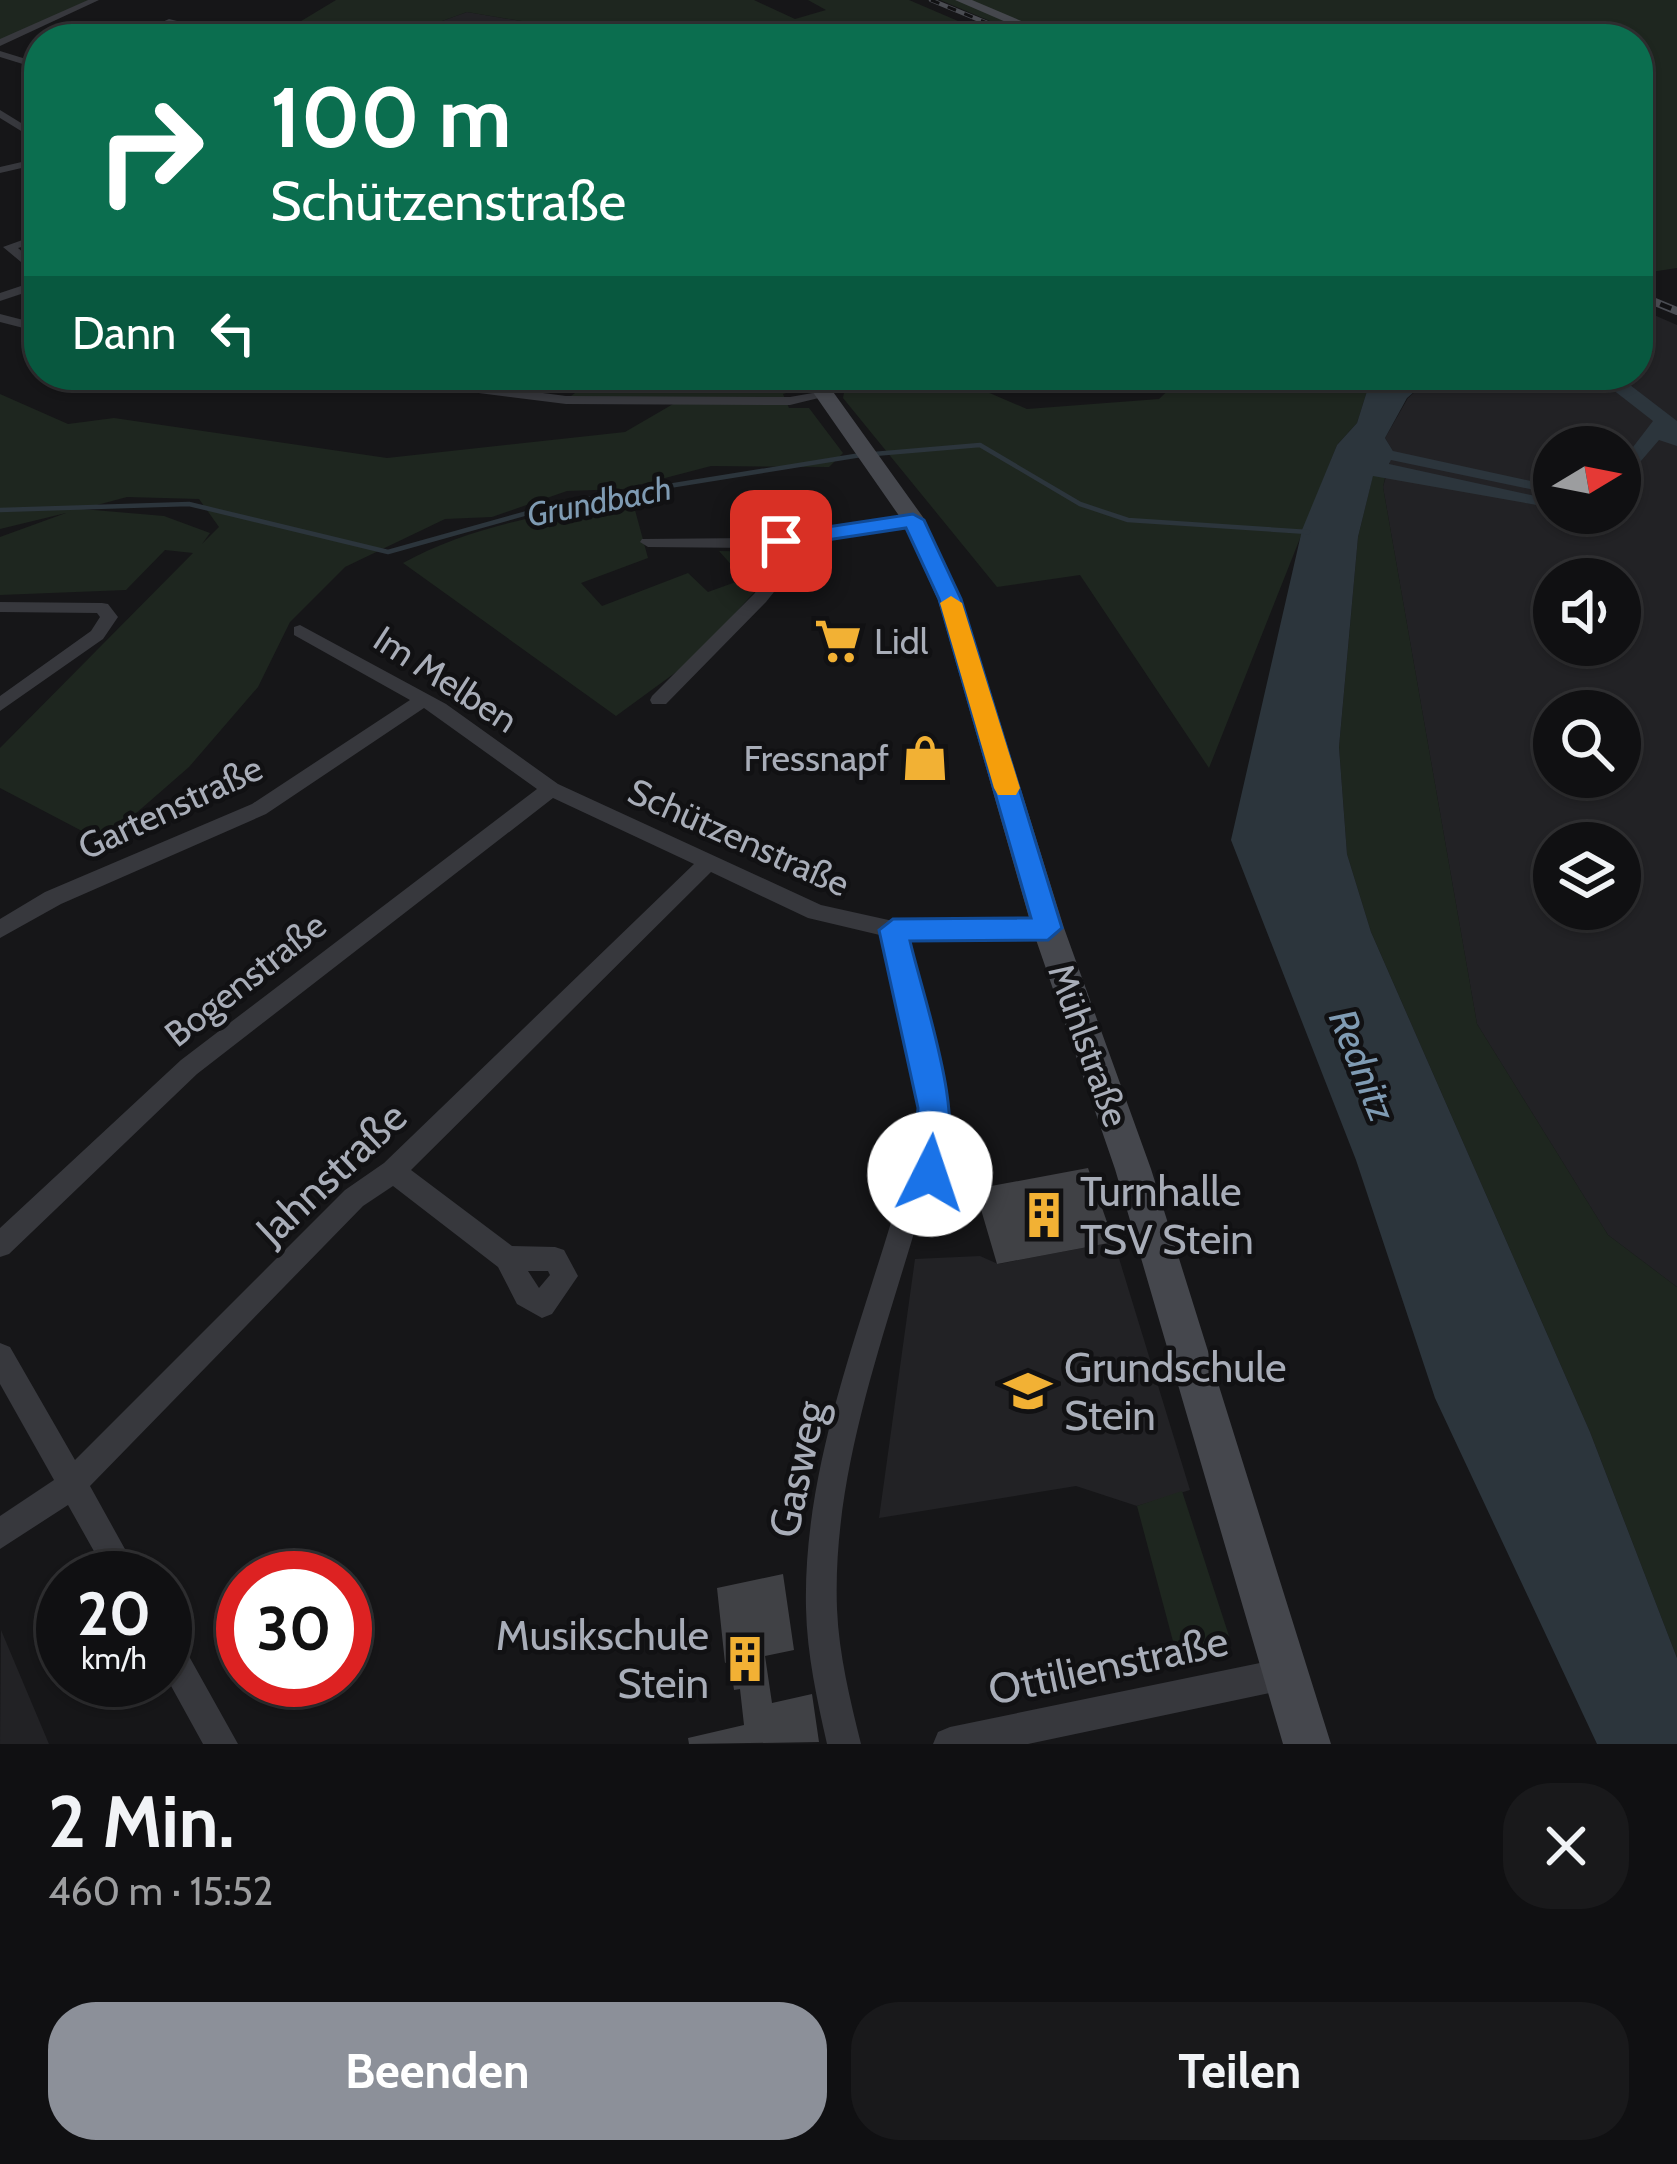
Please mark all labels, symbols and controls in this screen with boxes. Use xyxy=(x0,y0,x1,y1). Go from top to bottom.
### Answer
text: 100 m xyxy=(270,66,512,168)
icon: right xyxy=(72,72,228,228)
text: Schützenstraße xyxy=(270,168,626,234)
icon: left xyxy=(200,300,266,366)
text: Dann xyxy=(72,306,176,360)
north arrow xyxy=(1533,426,1641,534)
map controls xyxy=(1533,426,1641,930)
water label: Grundbach xyxy=(523,467,675,535)
pin xyxy=(730,490,832,592)
icon: arrive xyxy=(748,508,814,574)
button: sound xyxy=(1533,558,1641,666)
street label: Im Melben xyxy=(366,616,526,742)
supermarket icon: Lidl xyxy=(813,616,863,666)
place label: Lidl xyxy=(874,619,929,663)
button: search xyxy=(1533,690,1641,798)
shop icon: Fressnapf xyxy=(900,733,950,783)
place label: Fressnapf xyxy=(743,736,889,780)
street label: Gartenstraße xyxy=(71,745,269,869)
street label: Schützenstraße xyxy=(622,769,856,905)
button: layers xyxy=(1533,822,1641,930)
street label: Bogenstraße xyxy=(156,902,334,1056)
street label: Mühlstraße xyxy=(1039,958,1139,1132)
water label: Rednitz xyxy=(1319,1002,1408,1129)
street label: Jahnstraße xyxy=(244,1090,417,1256)
position arrow xyxy=(867,1111,993,1237)
place label: Turnhalle TSV Stein xyxy=(1080,1165,1254,1265)
building icon: Turnhalle TSV Stein xyxy=(1019,1190,1069,1240)
place label: Grundschule Stein xyxy=(1064,1341,1286,1441)
school or university icon: Grundschule Stein xyxy=(1003,1366,1053,1416)
street label: Gasweg xyxy=(757,1395,837,1542)
speed limit sign: 30 xyxy=(216,1551,372,1707)
text: 20 xyxy=(77,1577,151,1650)
place label: Musikschule Stein xyxy=(496,1609,709,1709)
street label: Ottilienstraße xyxy=(983,1614,1233,1716)
building icon: Musikschule Stein xyxy=(720,1634,770,1684)
text: km/h xyxy=(81,1640,147,1677)
text: 2 Min. xyxy=(48,1778,235,1865)
button: close xyxy=(1503,1783,1629,1909)
text: 460 m · 15:52 xyxy=(48,1867,273,1915)
button: Beenden xyxy=(48,2002,827,2140)
button: Teilen xyxy=(851,2002,1629,2140)

